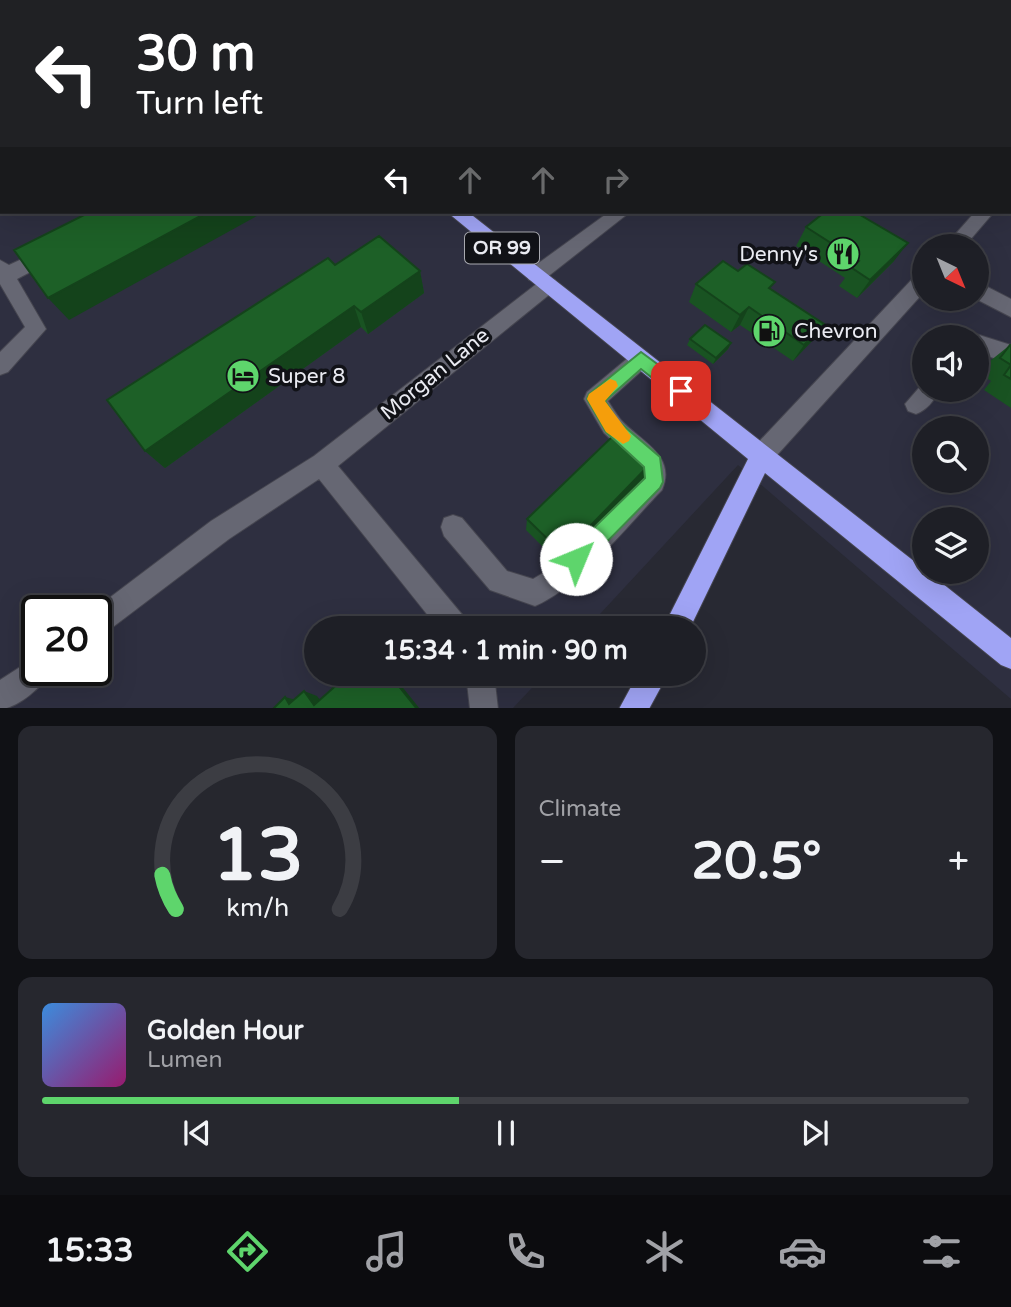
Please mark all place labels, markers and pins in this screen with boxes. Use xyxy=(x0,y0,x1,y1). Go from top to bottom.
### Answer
restaurant icon: Denny's xyxy=(824,235,862,273)
place label: Denny's xyxy=(739,242,818,267)
fuel station icon: Chevron xyxy=(750,312,788,350)
place label: Chevron xyxy=(794,319,878,344)
hotel icon: Super 8 xyxy=(224,357,262,395)
pin xyxy=(651,361,711,421)
place label: Super 8 xyxy=(268,364,345,389)

